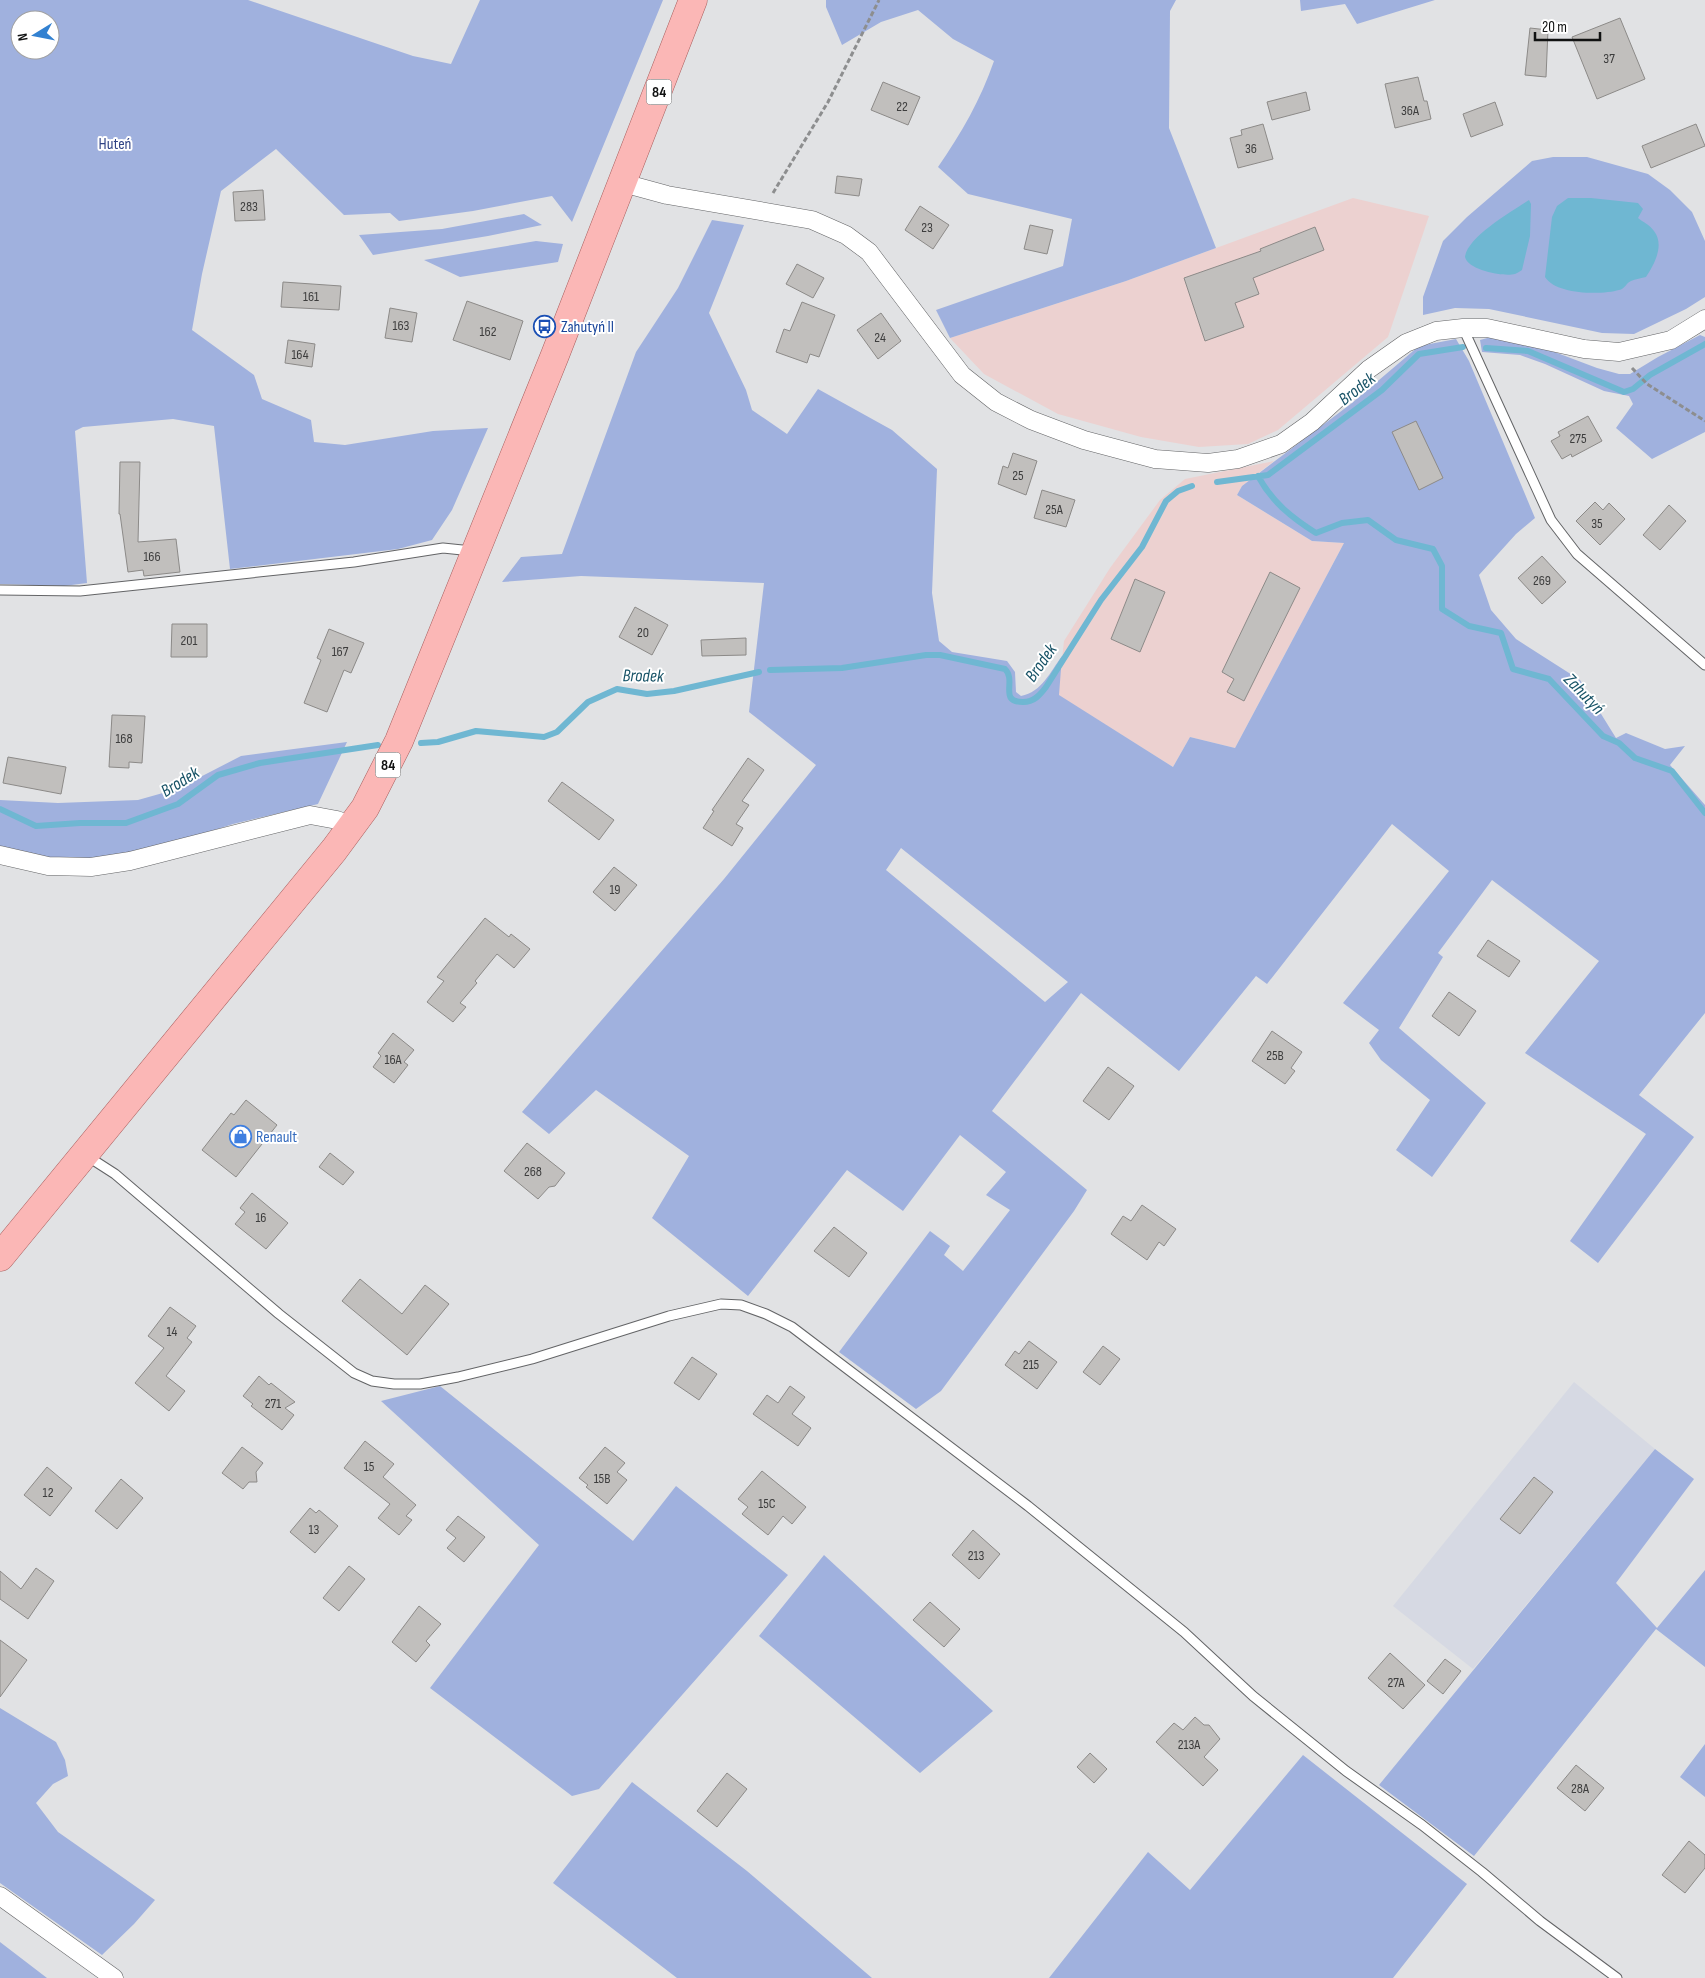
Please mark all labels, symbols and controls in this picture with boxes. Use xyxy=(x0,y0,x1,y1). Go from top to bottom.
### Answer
north arrow xyxy=(10,10,60,60)
scale bar xyxy=(1535,10,1600,42)
text: 20 m xyxy=(1542,18,1567,37)
text: N xyxy=(14,32,32,42)
house number: 37 xyxy=(1603,50,1615,67)
road number: 84 xyxy=(646,80,672,104)
house number: 22 xyxy=(896,98,908,115)
house number: 36A xyxy=(1401,102,1420,119)
park label: Huteń xyxy=(99,135,131,154)
house number: 36 xyxy=(1245,140,1257,157)
house number: 283 xyxy=(240,198,258,215)
house number: 23 xyxy=(921,219,933,236)
house number: 161 xyxy=(303,288,319,305)
bus stop icon: Zahutyń II xyxy=(533,315,557,339)
house number: 163 xyxy=(393,317,410,334)
place label: Zahutyń II xyxy=(561,318,614,337)
house number: 162 xyxy=(480,323,497,340)
house number: 24 xyxy=(874,329,886,346)
house number: 164 xyxy=(291,346,309,363)
water label: Brodek xyxy=(1334,367,1381,410)
house number: 275 xyxy=(1570,430,1587,447)
house number: 25 xyxy=(1012,467,1024,484)
house number: 25A xyxy=(1045,501,1064,518)
house number: 35 xyxy=(1591,515,1603,532)
house number: 166 xyxy=(143,548,161,565)
house number: 269 xyxy=(1533,572,1551,589)
house number: 20 xyxy=(637,624,649,641)
house number: 201 xyxy=(181,632,198,649)
water label: Brodek xyxy=(1021,639,1062,686)
house number: 167 xyxy=(332,643,349,660)
water label: Brodek xyxy=(622,665,665,687)
water label: Zahutyń xyxy=(1559,668,1609,719)
house number: 168 xyxy=(115,730,133,747)
road number: 84 xyxy=(376,752,400,778)
water label: Brodek xyxy=(157,762,204,802)
house number: 19 xyxy=(609,881,621,898)
house number: 25B xyxy=(1266,1047,1284,1064)
house number: 16A xyxy=(384,1051,403,1068)
shop icon: Renault xyxy=(228,1125,252,1149)
place label: Renault xyxy=(256,1128,297,1147)
house number: 268 xyxy=(524,1163,542,1180)
house number: 16 xyxy=(255,1209,267,1226)
house number: 14 xyxy=(167,1323,178,1340)
house number: 215 xyxy=(1023,1356,1040,1373)
house number: 271 xyxy=(265,1395,281,1412)
house number: 15 xyxy=(364,1458,375,1475)
house number: 15B xyxy=(594,1470,610,1487)
house number: 12 xyxy=(43,1484,54,1501)
house number: 15C xyxy=(758,1495,776,1512)
house number: 13 xyxy=(309,1521,320,1538)
house number: 213 xyxy=(968,1547,984,1564)
house number: 27A xyxy=(1387,1674,1406,1691)
house number: 213A xyxy=(1178,1736,1201,1753)
house number: 28A xyxy=(1571,1780,1590,1797)

